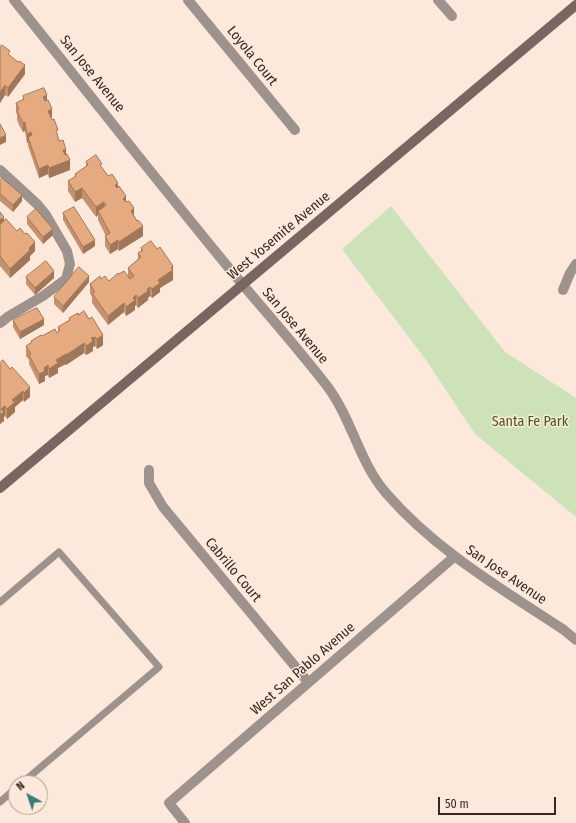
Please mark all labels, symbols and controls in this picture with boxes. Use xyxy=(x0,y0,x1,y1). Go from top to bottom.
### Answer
street label: Loyola Court xyxy=(223,23,281,89)
street label: San Jose Avenue xyxy=(56,32,128,116)
street label: West Yosemite Avenue xyxy=(224,188,334,284)
street label: San Jose Avenue xyxy=(258,285,332,367)
park label: Santa Fe Park xyxy=(492,414,568,430)
street label: Cabrillo Court xyxy=(201,534,265,606)
street label: San Jose Avenue xyxy=(462,542,550,608)
street label: West San Pablo Avenue xyxy=(247,619,359,719)
north arrow xyxy=(8,775,48,815)
text: N xyxy=(14,779,27,793)
scale bar xyxy=(440,789,558,815)
text: 50 m xyxy=(445,797,469,811)

